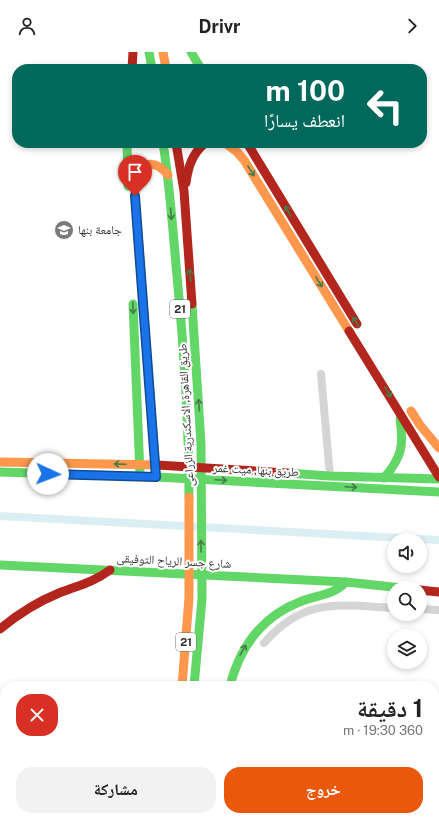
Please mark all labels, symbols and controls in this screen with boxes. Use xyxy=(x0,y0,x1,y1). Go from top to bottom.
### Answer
icon: person xyxy=(16,15,38,37)
icon: forward xyxy=(401,15,423,37)
text: Drivr xyxy=(199,16,240,37)
text: 100 m xyxy=(266,74,345,107)
icon: left xyxy=(359,80,411,132)
text: انعطف يسارًا xyxy=(264,110,345,131)
pin xyxy=(118,155,152,196)
icon: arrive xyxy=(124,161,146,183)
one-way arrow xyxy=(246,166,255,177)
one-way arrow xyxy=(284,205,292,217)
one-way arrow xyxy=(168,207,175,220)
school or university icon: جامعة بنها xyxy=(53,219,75,241)
place label: جامعة بنها xyxy=(78,223,122,237)
one-way arrow xyxy=(187,269,194,282)
one-way arrow xyxy=(316,276,324,288)
road number: 21 xyxy=(170,300,190,318)
one-way arrow xyxy=(130,301,137,314)
one-way arrow xyxy=(352,316,360,328)
street label: طريق القاهرة, الاسكندرية الزراعى xyxy=(175,343,197,487)
one-way arrow xyxy=(384,386,392,397)
one-way arrow xyxy=(196,399,203,412)
position arrow xyxy=(27,453,69,495)
one-way arrow xyxy=(114,460,127,468)
street label: طريق بنها, ميت غمر xyxy=(212,461,299,480)
one-way arrow xyxy=(214,477,227,484)
one-way arrow xyxy=(344,484,357,491)
map controls xyxy=(387,533,427,669)
button: sound xyxy=(387,533,427,573)
one-way arrow xyxy=(197,540,205,553)
street label: شارع جسر الرياح التوفيقى xyxy=(116,551,232,572)
button: search xyxy=(387,581,427,621)
button: layers xyxy=(387,629,427,669)
road number: 21 xyxy=(176,633,196,651)
one-way arrow xyxy=(240,644,248,656)
button: close xyxy=(16,694,58,736)
text: 1 دقيقة xyxy=(357,694,423,722)
text: 360 m · 19:30 xyxy=(343,723,423,738)
button: مشاركة xyxy=(16,767,216,813)
button: خروج xyxy=(224,767,423,813)

